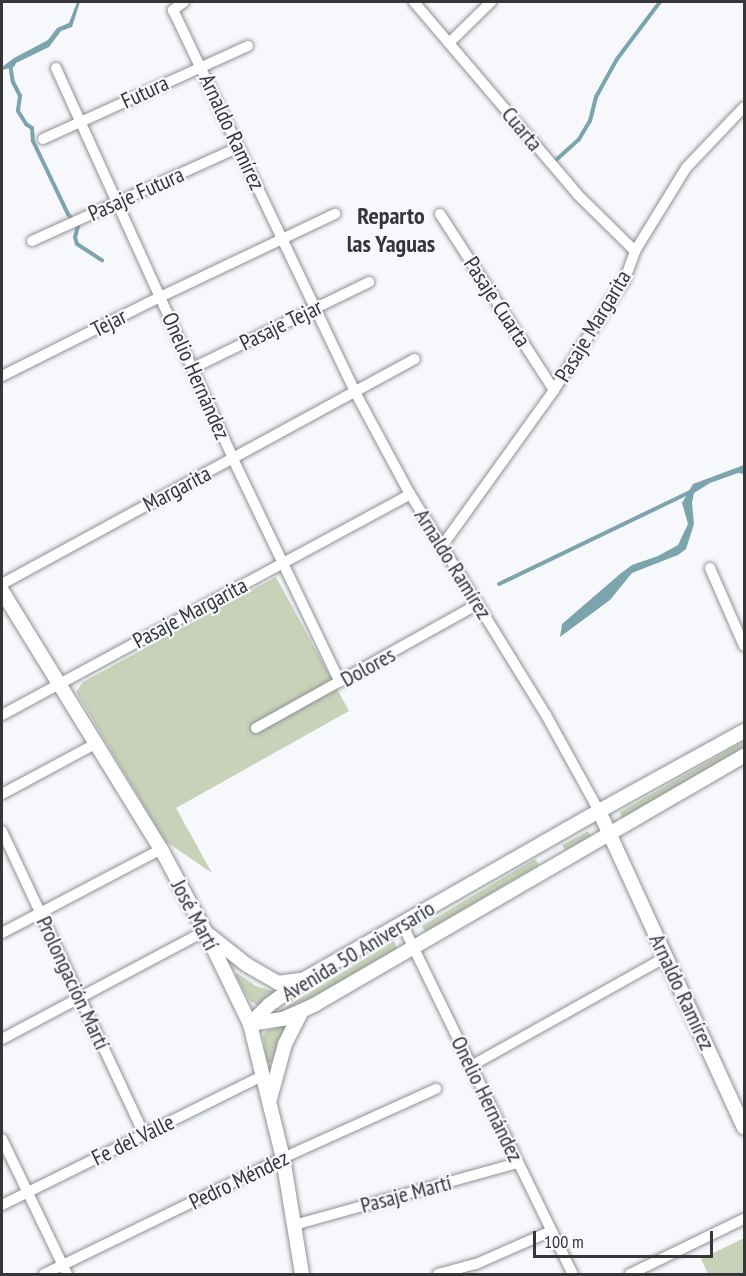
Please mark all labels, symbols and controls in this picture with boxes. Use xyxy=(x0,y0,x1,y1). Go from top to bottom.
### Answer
street label: Futura xyxy=(117,70,173,114)
street label: Arnaldo Ramírez xyxy=(194,70,270,194)
street label: Cuarta xyxy=(496,102,548,156)
street label: Pasaje Futura xyxy=(84,161,188,227)
district label: Reparto las Yaguas xyxy=(346,202,436,258)
street label: Pasaje Cuarta xyxy=(458,252,536,352)
street label: Pasaje Margarita xyxy=(549,265,637,387)
street label: Pasaje Tejar xyxy=(235,294,327,356)
street label: Tejar xyxy=(87,303,131,343)
street label: Onelio Hernández xyxy=(156,308,236,444)
street label: Margarita xyxy=(139,460,215,518)
street label: Arnaldo Ramírez xyxy=(409,504,497,624)
street label: Pasaje Margarita xyxy=(128,572,252,654)
street label: Dolores xyxy=(336,641,400,693)
street label: José Martí xyxy=(165,875,225,955)
street label: Avenida 50 Aniversario xyxy=(277,895,439,1007)
street label: Prolongación Martí xyxy=(31,912,115,1054)
street label: Arnaldo Ramírez xyxy=(644,930,720,1054)
street label: Onelio Hernández xyxy=(445,1032,529,1166)
street label: Fe del Valle xyxy=(87,1109,179,1171)
street label: Pedro Méndez xyxy=(185,1145,293,1215)
street label: Pasaje Martí xyxy=(358,1169,454,1219)
scale bar xyxy=(536,1219,716,1257)
text: 100 m xyxy=(544,1230,584,1253)

